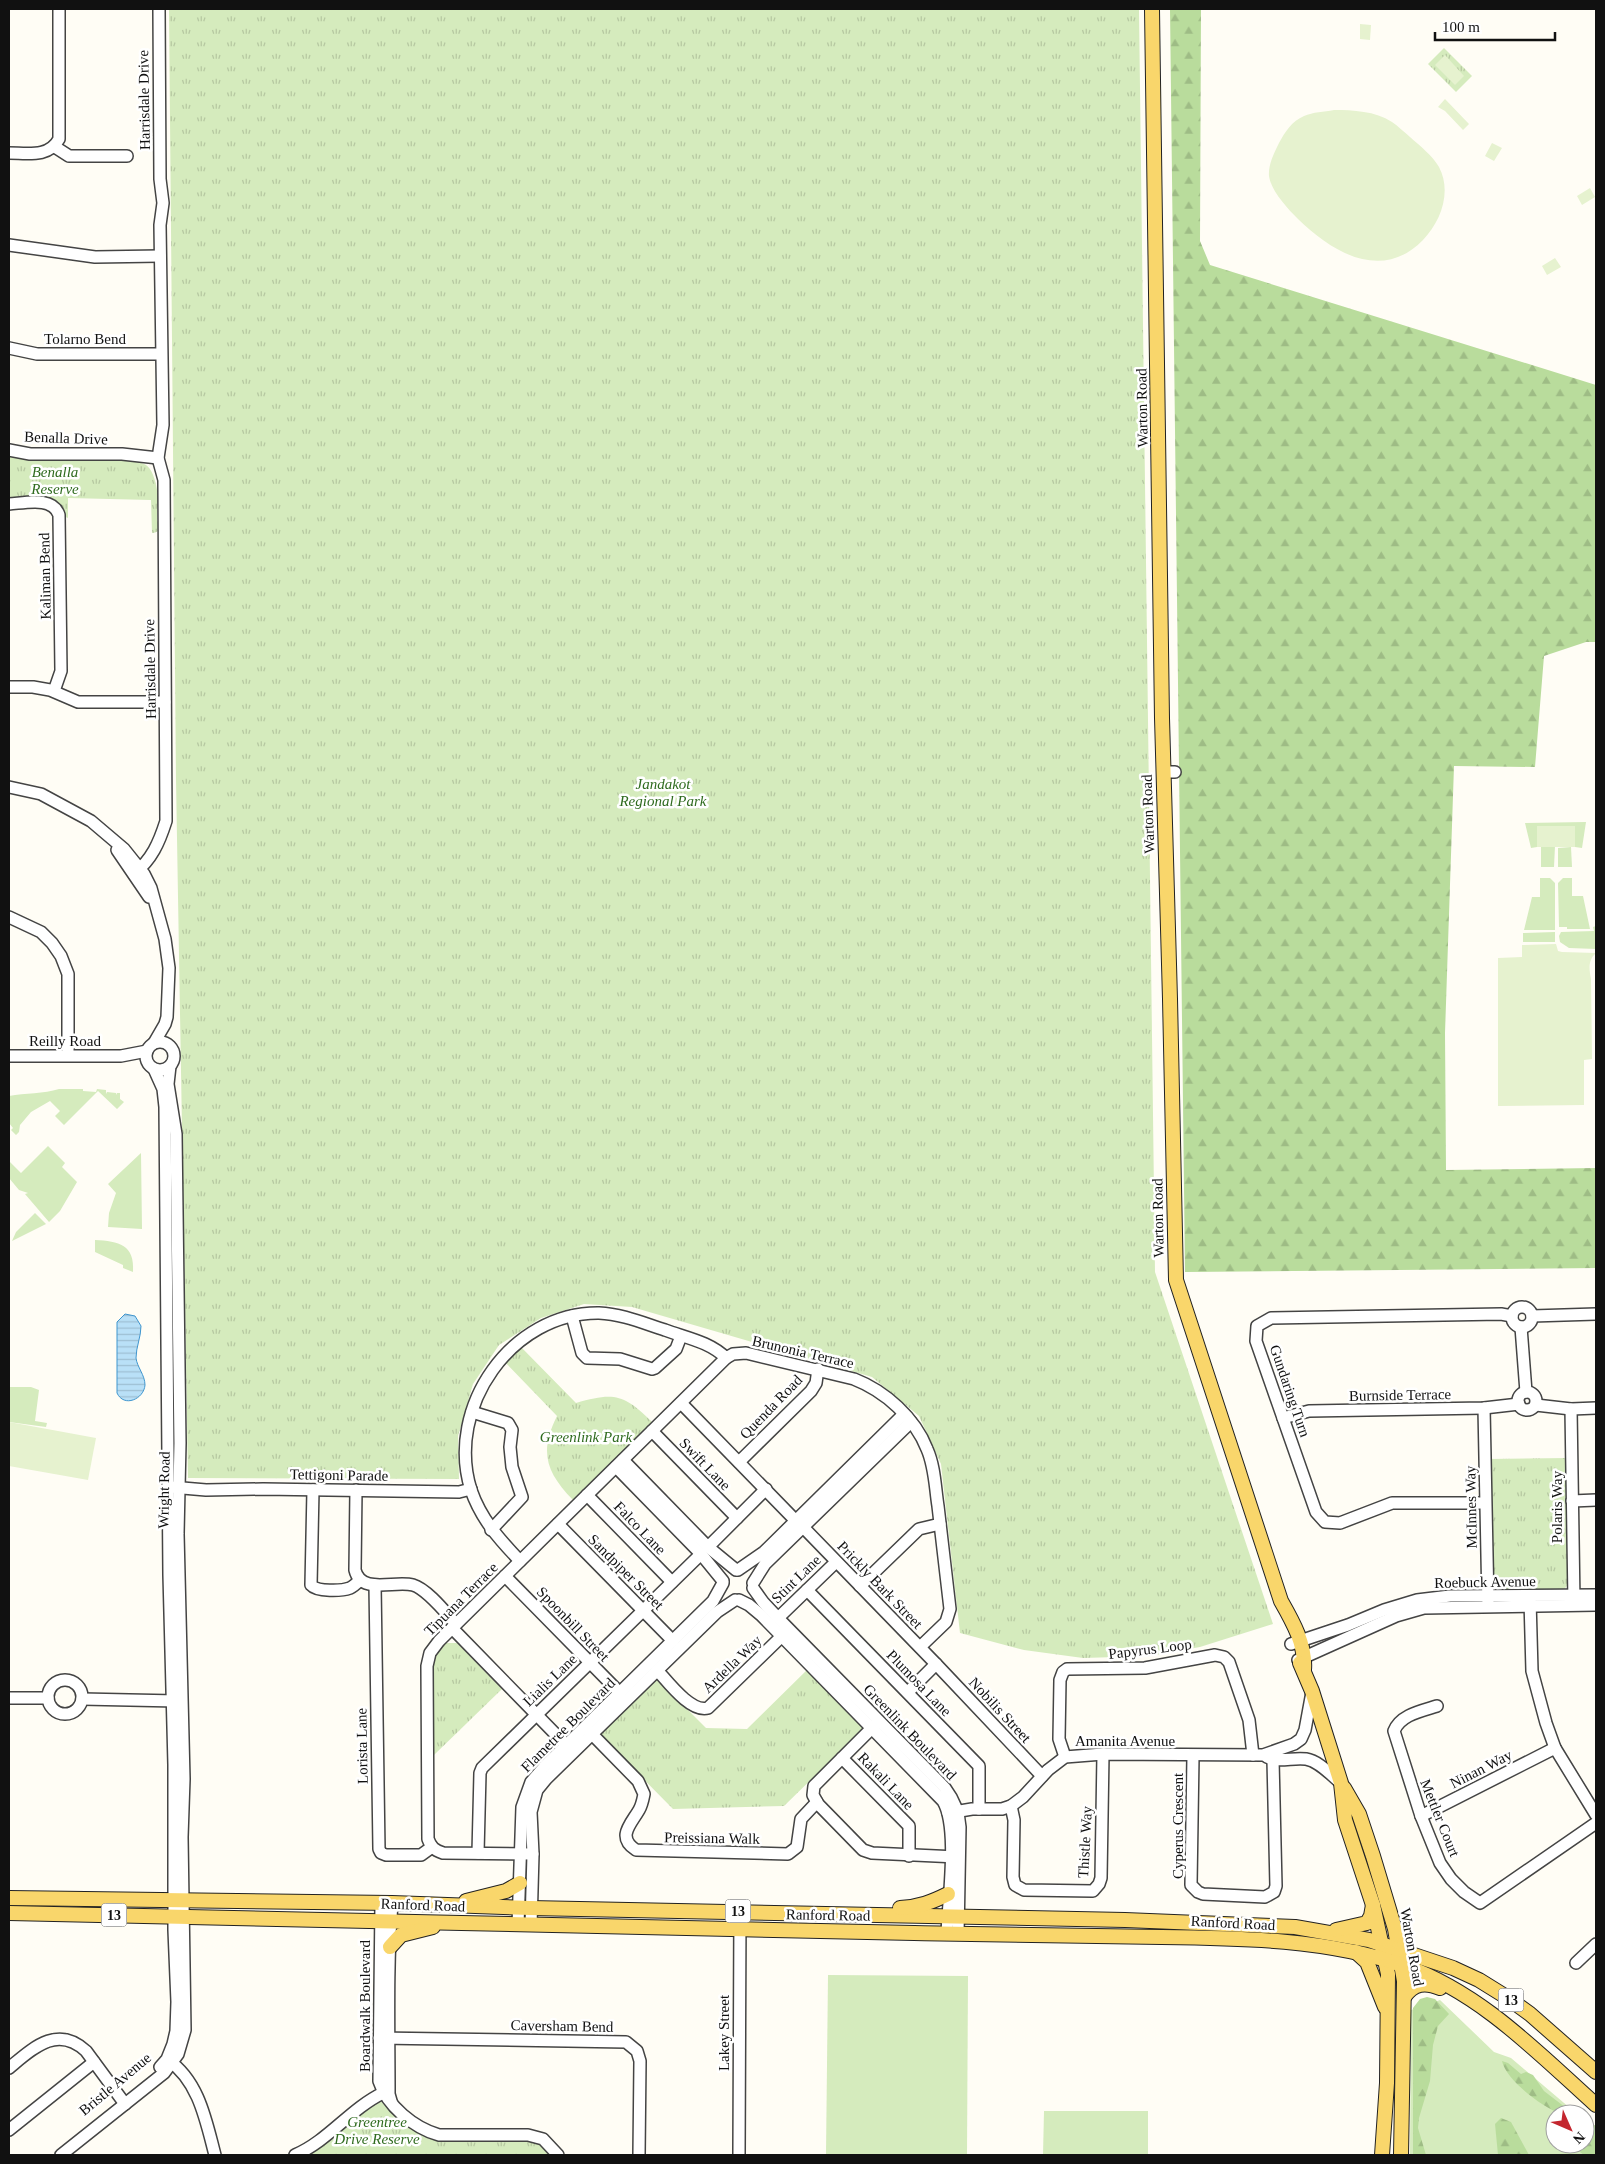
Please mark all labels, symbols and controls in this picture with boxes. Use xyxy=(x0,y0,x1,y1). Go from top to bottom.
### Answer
scale bar xyxy=(1435,10,1555,42)
text: 100 m xyxy=(1442,19,1480,35)
street label: Harrisdale Drive xyxy=(135,49,153,150)
street label: Tolarno Bend xyxy=(44,331,126,347)
street label: Warton Road xyxy=(1133,368,1151,448)
street label: Benalla Drive xyxy=(24,429,108,447)
park label: Benalla Reserve xyxy=(30,464,79,497)
street label: Kaliman Bend xyxy=(36,532,54,620)
street label: Harrisdale Drive xyxy=(141,618,159,719)
street label: Warton Road xyxy=(1139,774,1157,854)
park label: Jandakot Regional Park xyxy=(618,776,707,809)
street label: Reilly Road xyxy=(29,1033,102,1049)
street label: Warton Road xyxy=(1149,1178,1167,1258)
street label: Brunonia Terrace xyxy=(751,1333,856,1372)
street label: Gundaring Turn xyxy=(1267,1343,1313,1440)
street label: Quenda Road xyxy=(737,1372,806,1442)
street label: Burnside Terrace xyxy=(1349,1386,1452,1404)
park label: Greenlink Park xyxy=(540,1429,632,1445)
street label: Swift Lane xyxy=(676,1435,734,1494)
street label: Wright Road xyxy=(155,1451,173,1529)
street label: McInnes Way xyxy=(1462,1465,1480,1549)
street label: Tettigoni Parade xyxy=(290,1466,389,1484)
street label: Polaris Way xyxy=(1549,1470,1565,1543)
street label: Falco Lane xyxy=(611,1498,669,1558)
street label: Sandpiper Street xyxy=(585,1531,667,1613)
street label: Prickly Bark Street xyxy=(834,1538,926,1633)
street label: Stint Lane xyxy=(768,1551,824,1606)
street label: Tipuana Terrace xyxy=(421,1559,501,1639)
street label: Roebuck Avenue xyxy=(1434,1573,1536,1591)
street label: Spoonbill Street xyxy=(534,1584,613,1665)
street label: Ardella Way xyxy=(699,1632,765,1696)
street label: Papyrus Loop xyxy=(1107,1636,1193,1662)
street label: Plumosa Lane xyxy=(884,1647,955,1720)
street label: Lialis Lane xyxy=(520,1650,580,1709)
street label: Flametree Boulevard xyxy=(518,1674,619,1775)
street label: Nobilis Street xyxy=(966,1674,1035,1746)
street label: Greenlink Boulevard xyxy=(860,1681,960,1783)
street label: Lorista Lane xyxy=(353,1707,371,1784)
street label: Amanita Avenue xyxy=(1075,1733,1175,1749)
street label: Ninan Way xyxy=(1447,1746,1515,1791)
street label: Rakali Lane xyxy=(855,1749,917,1813)
street label: Cyperus Crescent xyxy=(1170,1772,1186,1879)
street label: Mettler Court xyxy=(1417,1777,1463,1860)
street label: Thistle Way xyxy=(1075,1805,1095,1879)
street label: Preissiana Walk xyxy=(664,1829,760,1847)
street label: Ranford Road xyxy=(380,1896,466,1914)
road number: 13 xyxy=(726,1900,750,1922)
road number: 13 xyxy=(102,1904,126,1926)
street label: Ranford Road xyxy=(786,1906,871,1924)
street label: Warton Road xyxy=(1397,1907,1427,1988)
street label: Ranford Road xyxy=(1190,1913,1276,1933)
street label: Boardwalk Boulevard xyxy=(357,1939,373,2072)
road number: 13 xyxy=(1498,1988,1524,2012)
street label: Lakey Street xyxy=(716,1994,732,2071)
street label: Caversham Bend xyxy=(510,2017,614,2035)
street label: Bristle Avenue xyxy=(76,2049,154,2119)
north arrow xyxy=(1545,2104,1595,2154)
park label: Greentree Drive Reserve xyxy=(333,2114,420,2147)
text: N xyxy=(1570,2129,1588,2147)

